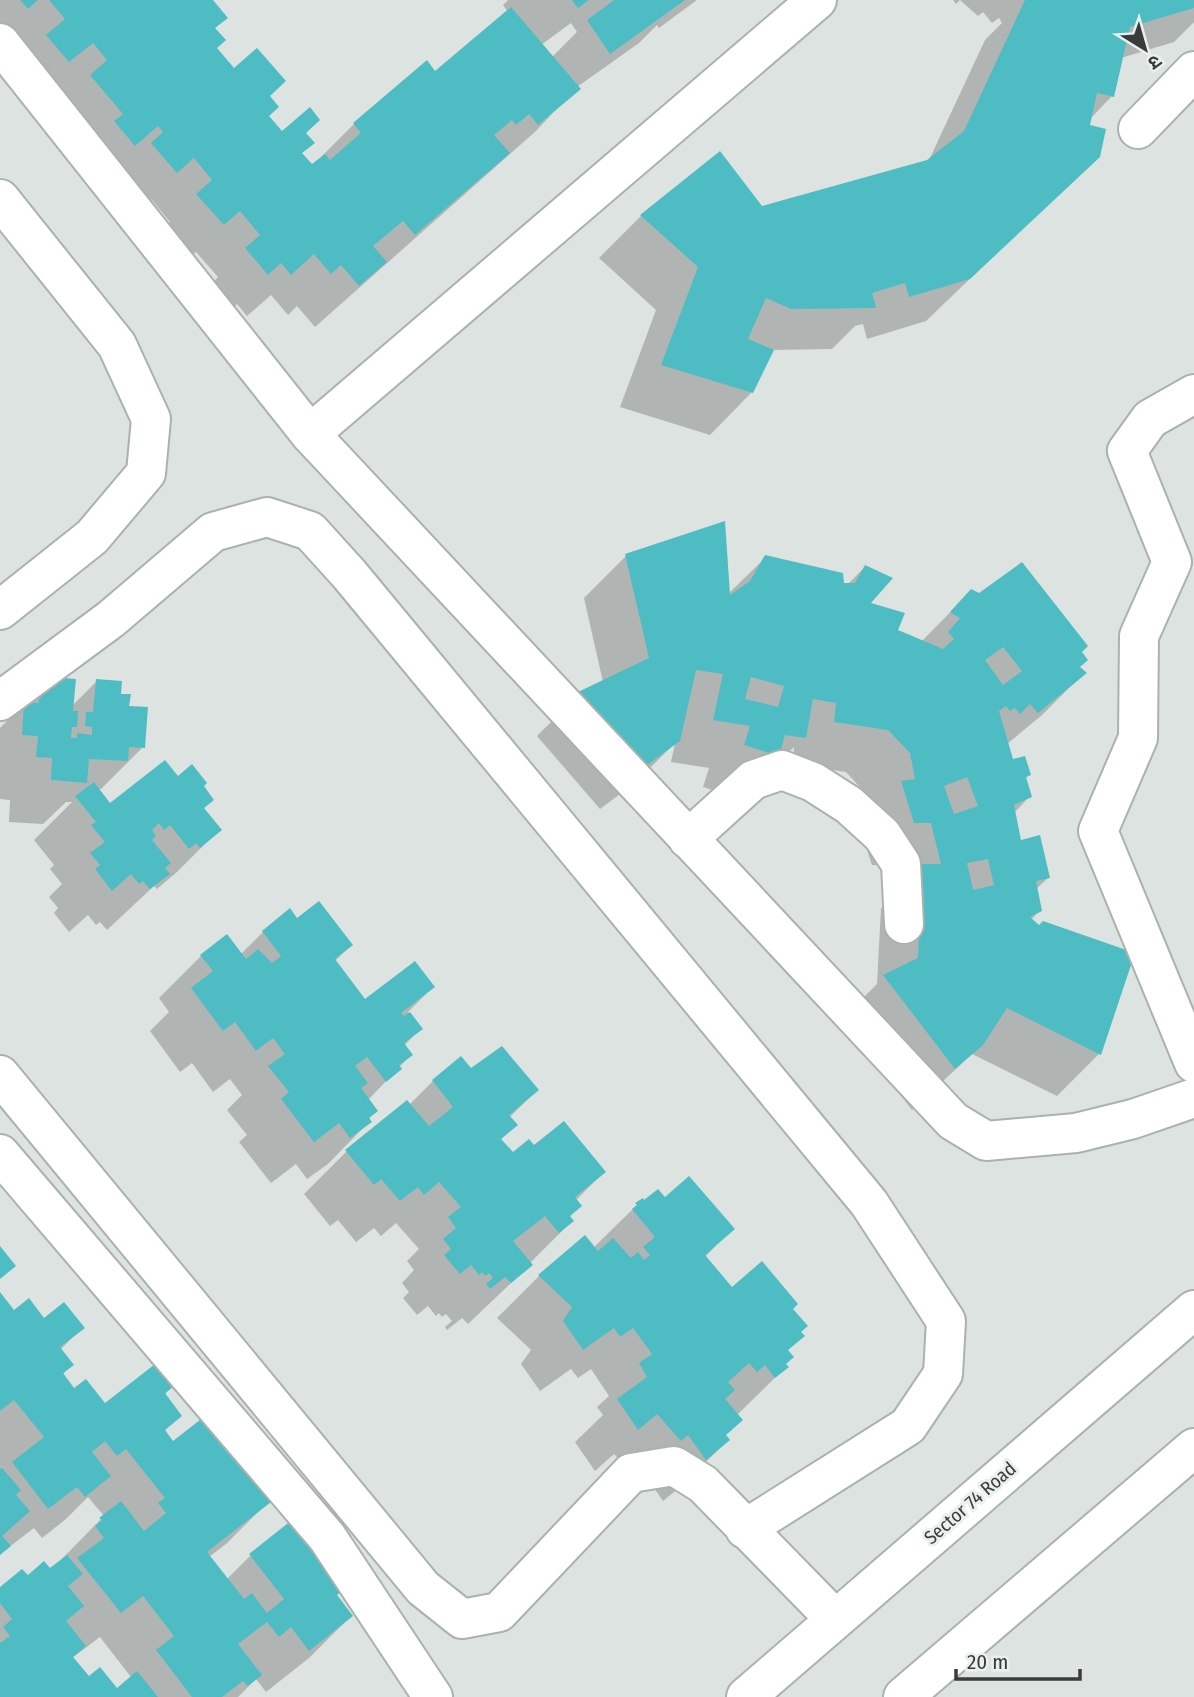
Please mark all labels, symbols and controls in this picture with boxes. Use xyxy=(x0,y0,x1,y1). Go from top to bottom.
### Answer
north arrow xyxy=(1110,14,1180,84)
text: उ xyxy=(1143,50,1166,75)
street label: Sector 74 Road xyxy=(919,1457,1021,1549)
scale bar xyxy=(956,1638,1080,1682)
text: 20 m xyxy=(967,1649,1008,1675)

